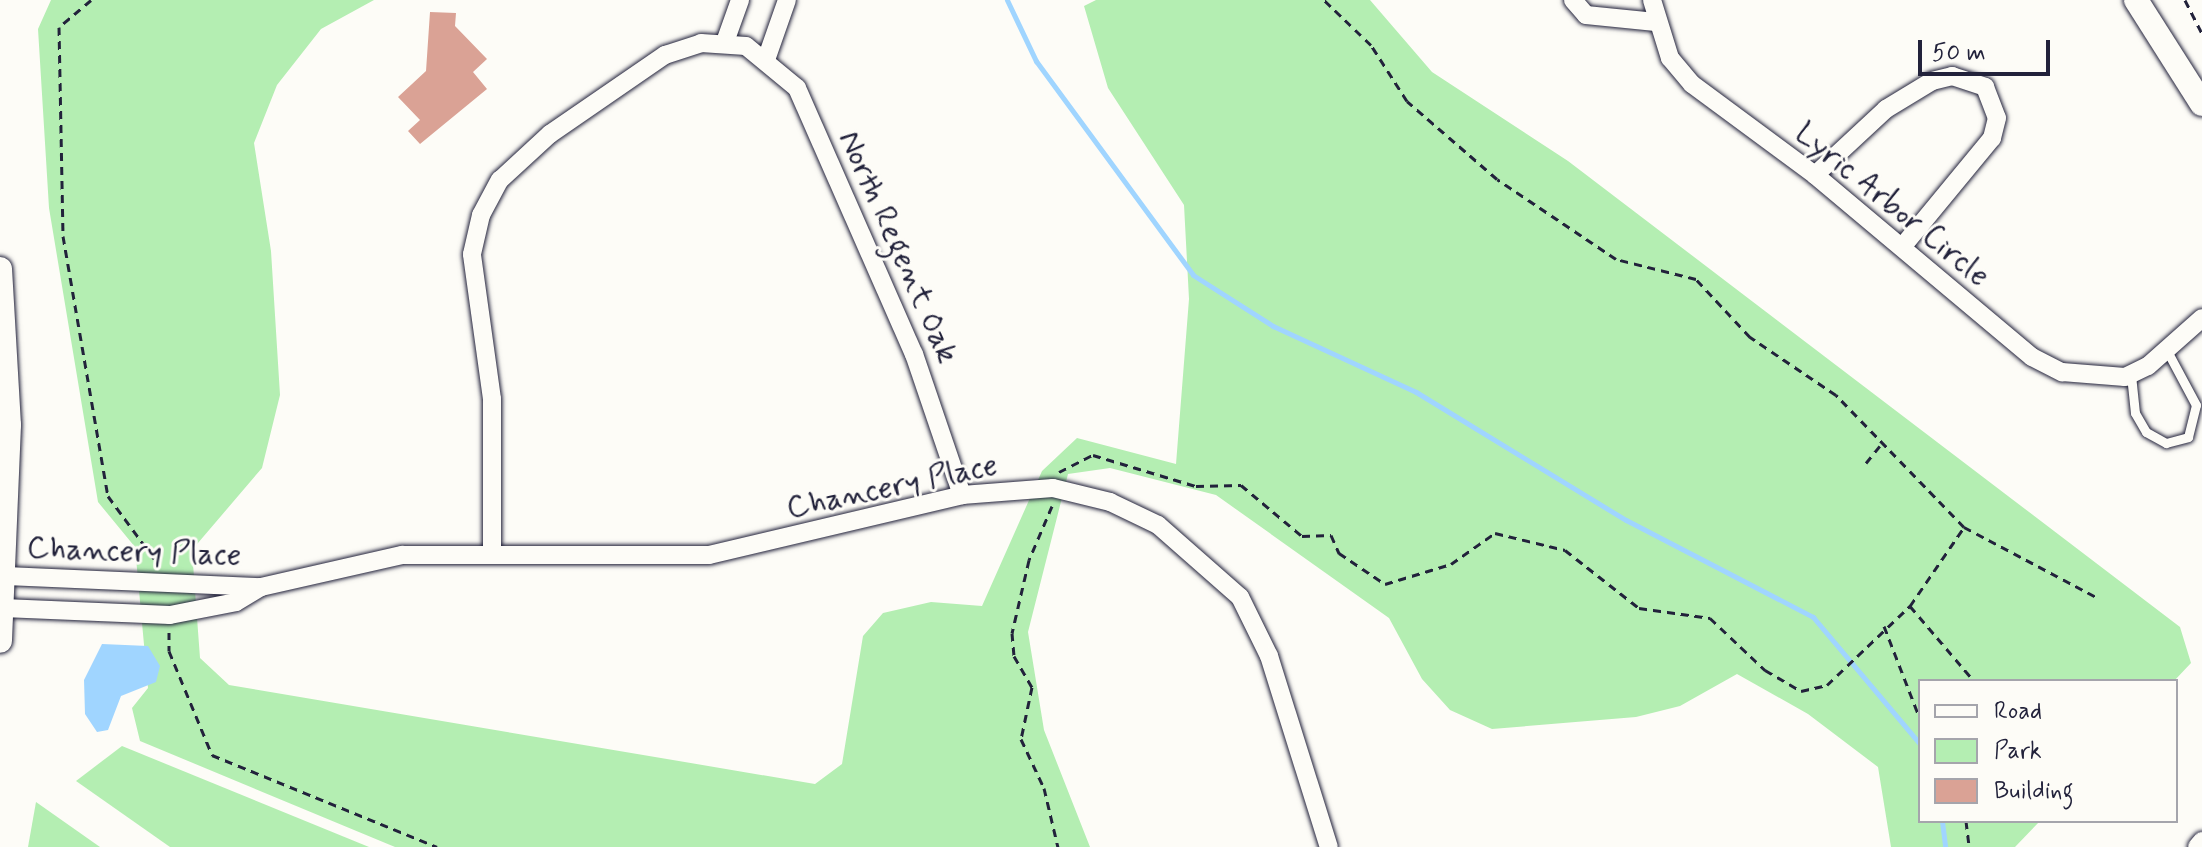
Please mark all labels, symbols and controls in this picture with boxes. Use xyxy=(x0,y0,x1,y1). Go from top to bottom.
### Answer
scale bar xyxy=(1922,24,2054,74)
text: 50 m xyxy=(1932,38,1986,69)
street label: Lyric Arbor Circle xyxy=(1784,112,2000,298)
street label: North Regent Oak xyxy=(829,124,967,370)
street label: Chancery Place xyxy=(783,446,1001,528)
street label: Chancery Place xyxy=(26,529,242,575)
legend xyxy=(1918,679,2178,823)
text: Road xyxy=(1994,696,2042,727)
text: Park xyxy=(1994,736,2042,767)
text: Building xyxy=(1994,776,2074,807)

